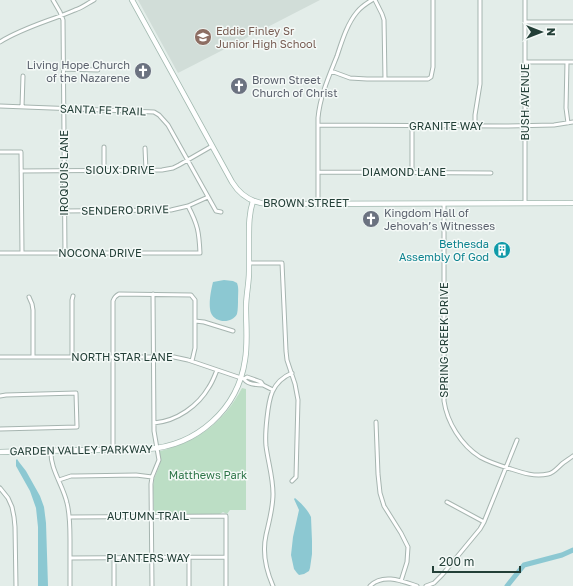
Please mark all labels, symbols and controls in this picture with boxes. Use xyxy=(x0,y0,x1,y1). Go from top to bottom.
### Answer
north arrow xyxy=(521,12,561,52)
place label: Eddie Finley Sr Junior High School xyxy=(216,24,317,50)
school or university icon: Eddie Finley Sr Junior High School xyxy=(193,27,213,47)
text: N xyxy=(545,28,558,36)
place label: Living Hope Church of the Nazarene xyxy=(27,58,130,84)
church icon: Living Hope Church of the Nazarene xyxy=(133,61,153,81)
street label: BUSH AVENUE xyxy=(518,63,531,141)
place label: Brown Street Church of Christ xyxy=(252,73,338,99)
church icon: Brown Street Church of Christ xyxy=(229,76,249,96)
street label: SANTA FE TRAIL xyxy=(60,102,147,118)
street label: GRANITE WAY xyxy=(409,119,483,132)
street label: IROQUOIS LANE xyxy=(57,130,70,216)
street label: SIOUX DRIVE xyxy=(85,163,155,176)
street label: DIAMOND LANE xyxy=(362,165,446,178)
street label: BROWN STREET xyxy=(263,196,349,209)
street label: SENDERO DRIVE xyxy=(81,202,169,217)
place label: Kingdom Hall of Jehovah’s Witnesses xyxy=(384,206,495,232)
church icon: Kingdom Hall of Jehovah’s Witnesses xyxy=(361,209,381,229)
place label: Bethesda Assembly Of God xyxy=(399,237,489,263)
building icon: Bethesda Assembly Of God xyxy=(492,240,512,260)
street label: NOCONA DRIVE xyxy=(58,246,142,259)
street label: SPRING CREEK DRIVE xyxy=(437,282,450,398)
street label: NORTH STAR LANE xyxy=(71,350,173,363)
street label: GARDEN VALLEY PARKWAY xyxy=(9,442,153,457)
park label: Matthews Park xyxy=(169,468,247,481)
street label: AUTUMN TRAIL xyxy=(107,509,190,522)
scale bar xyxy=(433,548,520,574)
street label: PLANTERS WAY xyxy=(106,551,190,564)
text: 200 m xyxy=(439,554,474,569)

